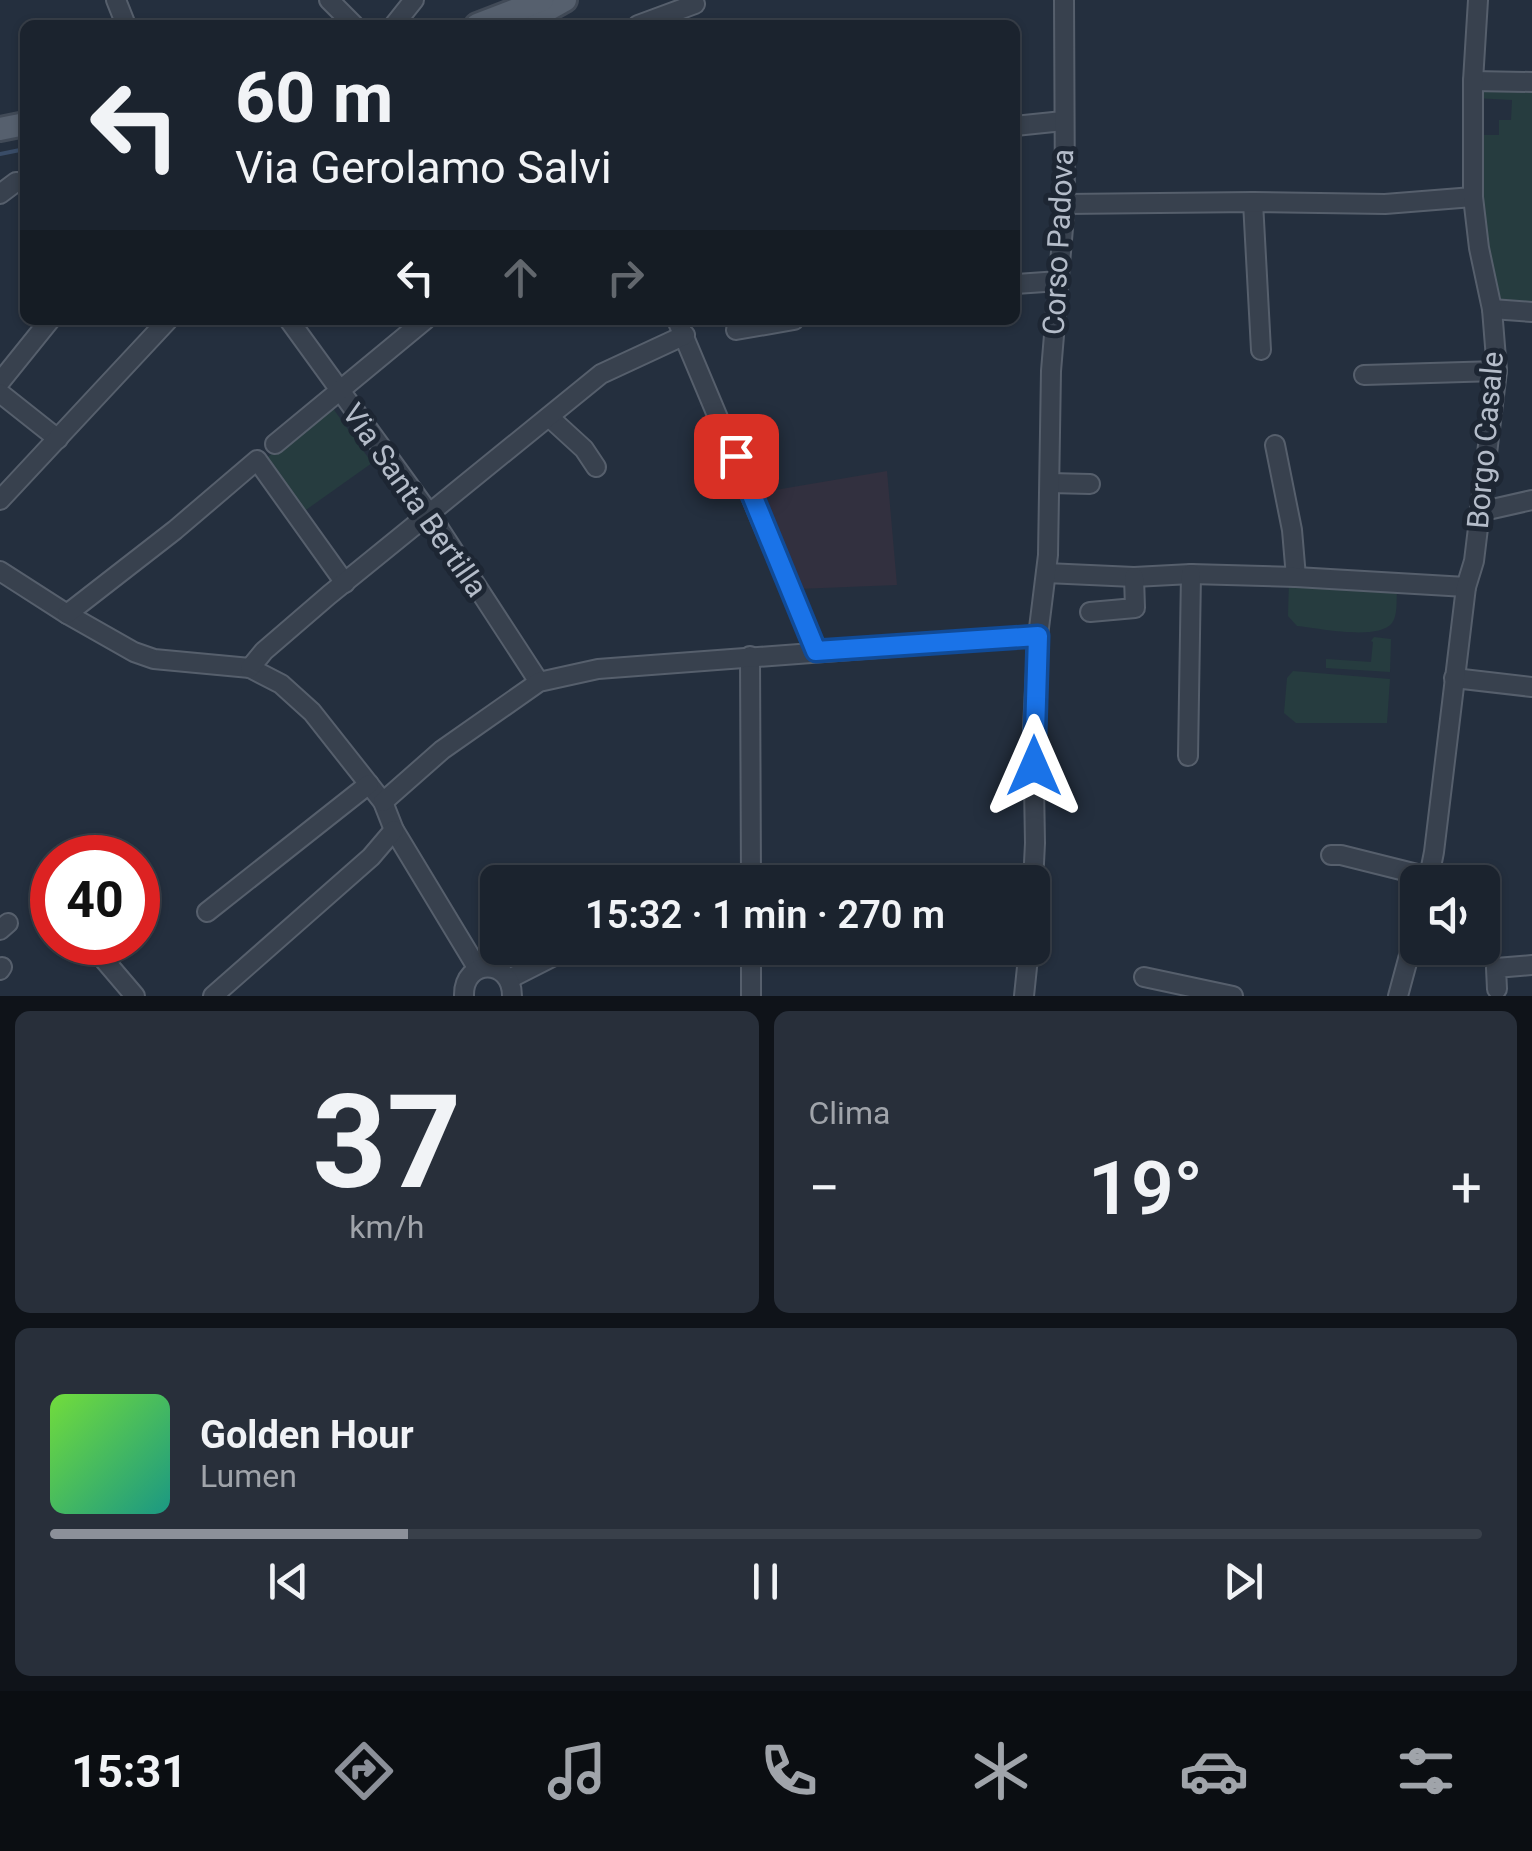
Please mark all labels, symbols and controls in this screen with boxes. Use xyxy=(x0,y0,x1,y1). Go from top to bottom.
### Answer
text: 60 m xyxy=(235,57,393,139)
icon: left xyxy=(70,60,200,190)
text: Via Gerolamo Salvi xyxy=(235,141,612,194)
street label: Corso Padova xyxy=(1036,148,1080,336)
icon: left xyxy=(388,250,443,305)
icon: ahead xyxy=(493,250,548,305)
icon: right xyxy=(598,250,653,305)
street label: Borgo Casale xyxy=(1460,350,1510,530)
street label: Via Santa Bertilla xyxy=(335,397,495,603)
pin xyxy=(694,414,779,499)
icon: arrive xyxy=(709,429,764,484)
position arrow xyxy=(982,714,1086,818)
speed limit sign: 40 xyxy=(30,835,160,965)
map controls xyxy=(1400,865,1500,965)
button: sound xyxy=(1400,865,1500,965)
text: 15:32 · 1 min · 270 m xyxy=(585,893,945,937)
text: 37 xyxy=(312,1066,461,1219)
text: Clima xyxy=(809,1094,890,1132)
text: 19° xyxy=(1088,1144,1203,1232)
text: − xyxy=(809,1156,840,1220)
text: + xyxy=(1451,1156,1482,1220)
text: km/h xyxy=(349,1208,424,1246)
text: Golden Hour xyxy=(200,1413,414,1457)
text: Lumen xyxy=(200,1457,297,1495)
icon: previous xyxy=(261,1554,316,1609)
icon: pause xyxy=(738,1554,793,1609)
icon: next xyxy=(1216,1554,1271,1609)
icon: directions xyxy=(329,1736,399,1806)
icon: music xyxy=(542,1736,612,1806)
icon: phone xyxy=(754,1736,824,1806)
icon: climate xyxy=(966,1736,1036,1806)
icon: car xyxy=(1179,1736,1249,1806)
icon: filters xyxy=(1391,1736,1461,1806)
text: 15:31 xyxy=(71,1745,187,1798)

